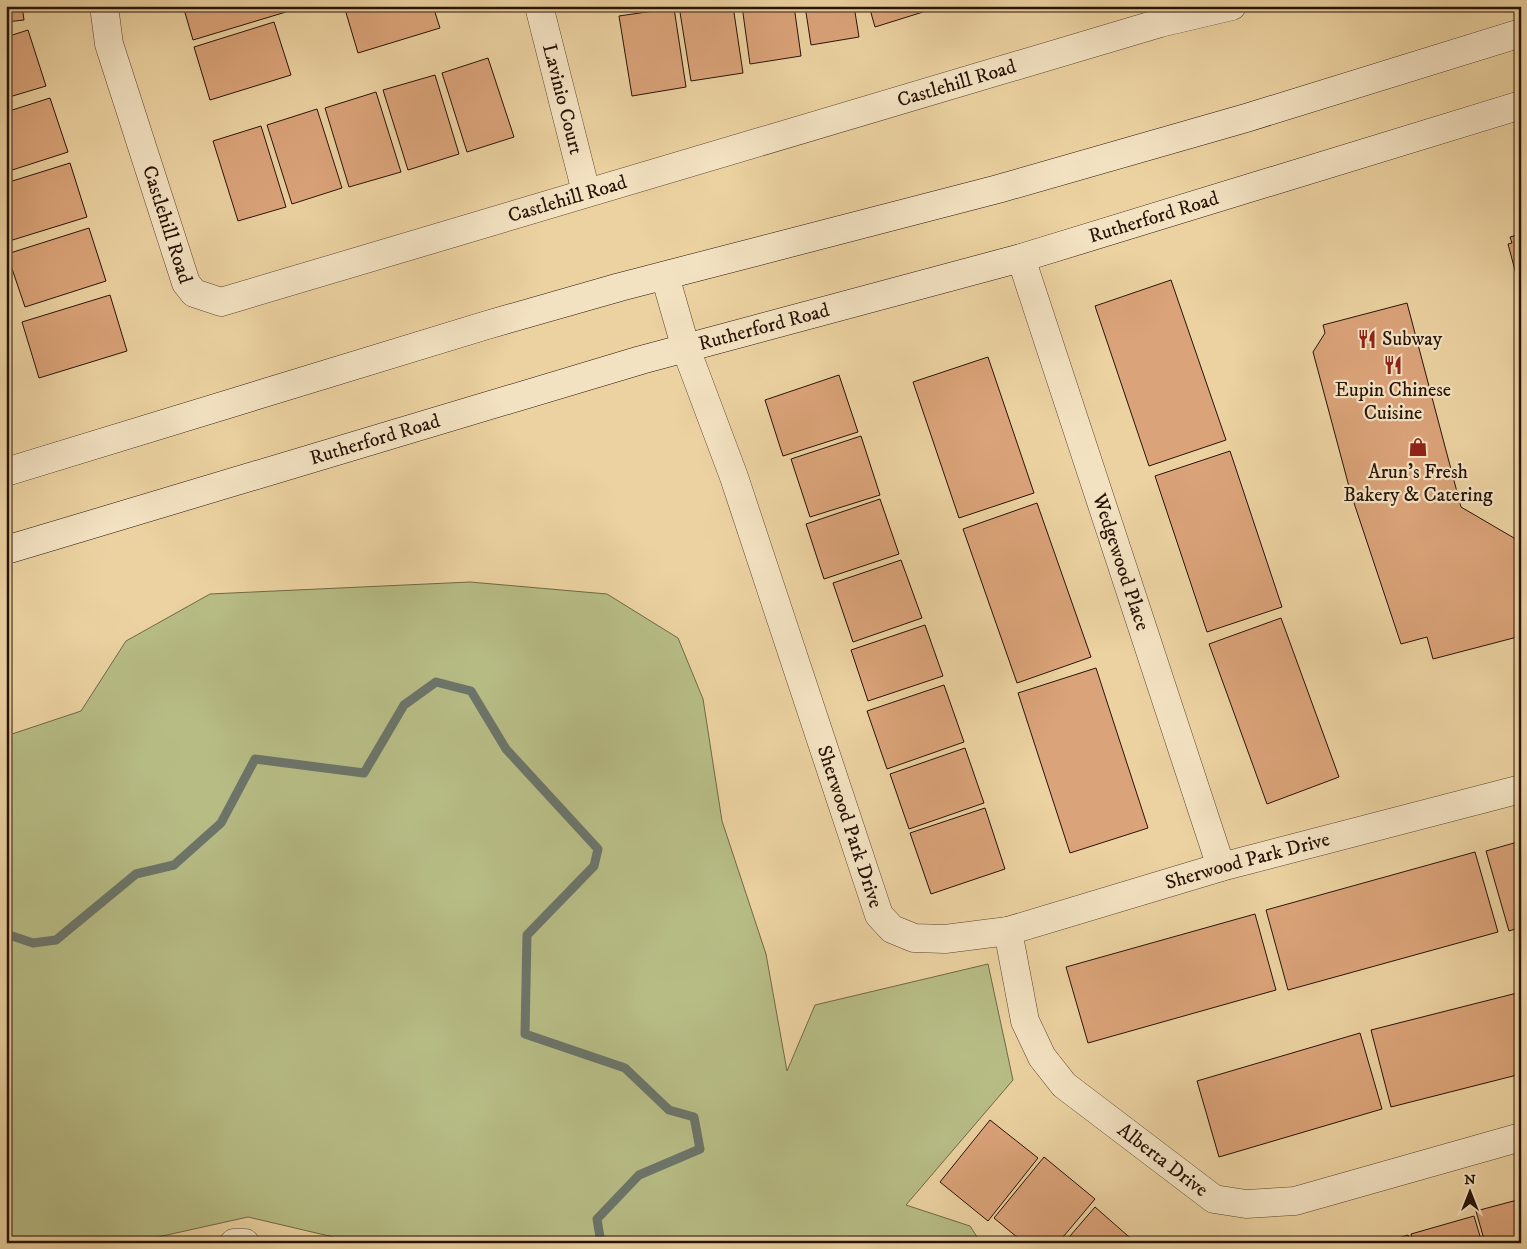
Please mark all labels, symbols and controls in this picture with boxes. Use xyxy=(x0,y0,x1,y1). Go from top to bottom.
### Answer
street label: Lavinio Court xyxy=(537,41,588,157)
street label: Castlehill Road xyxy=(894,54,1019,113)
street label: Castlehill Road xyxy=(136,162,198,287)
street label: Castlehill Road xyxy=(505,170,630,229)
street label: Rutherford Road xyxy=(1086,186,1222,249)
street label: Rutherford Road xyxy=(696,298,832,357)
place label: Subway xyxy=(1382,327,1443,352)
restaurant icon: Subway xyxy=(1356,328,1378,350)
restaurant icon: Eupin Chinese Cuisine xyxy=(1382,354,1404,376)
place label: Eupin Chinese Cuisine xyxy=(1335,378,1451,426)
street label: Rutherford Road xyxy=(307,408,443,471)
shop icon: Arun's Fresh Bakery & Catering xyxy=(1407,436,1429,458)
place label: Arun's Fresh Bakery & Catering xyxy=(1343,460,1493,508)
street label: Wedgewood Place xyxy=(1086,489,1155,634)
street label: Sherwood Park Drive xyxy=(811,742,888,911)
street label: Sherwood Park Drive xyxy=(1162,827,1333,896)
street label: Alberta Drive xyxy=(1112,1118,1213,1203)
north arrow xyxy=(1444,1166,1494,1216)
text: N xyxy=(1464,1171,1476,1189)

